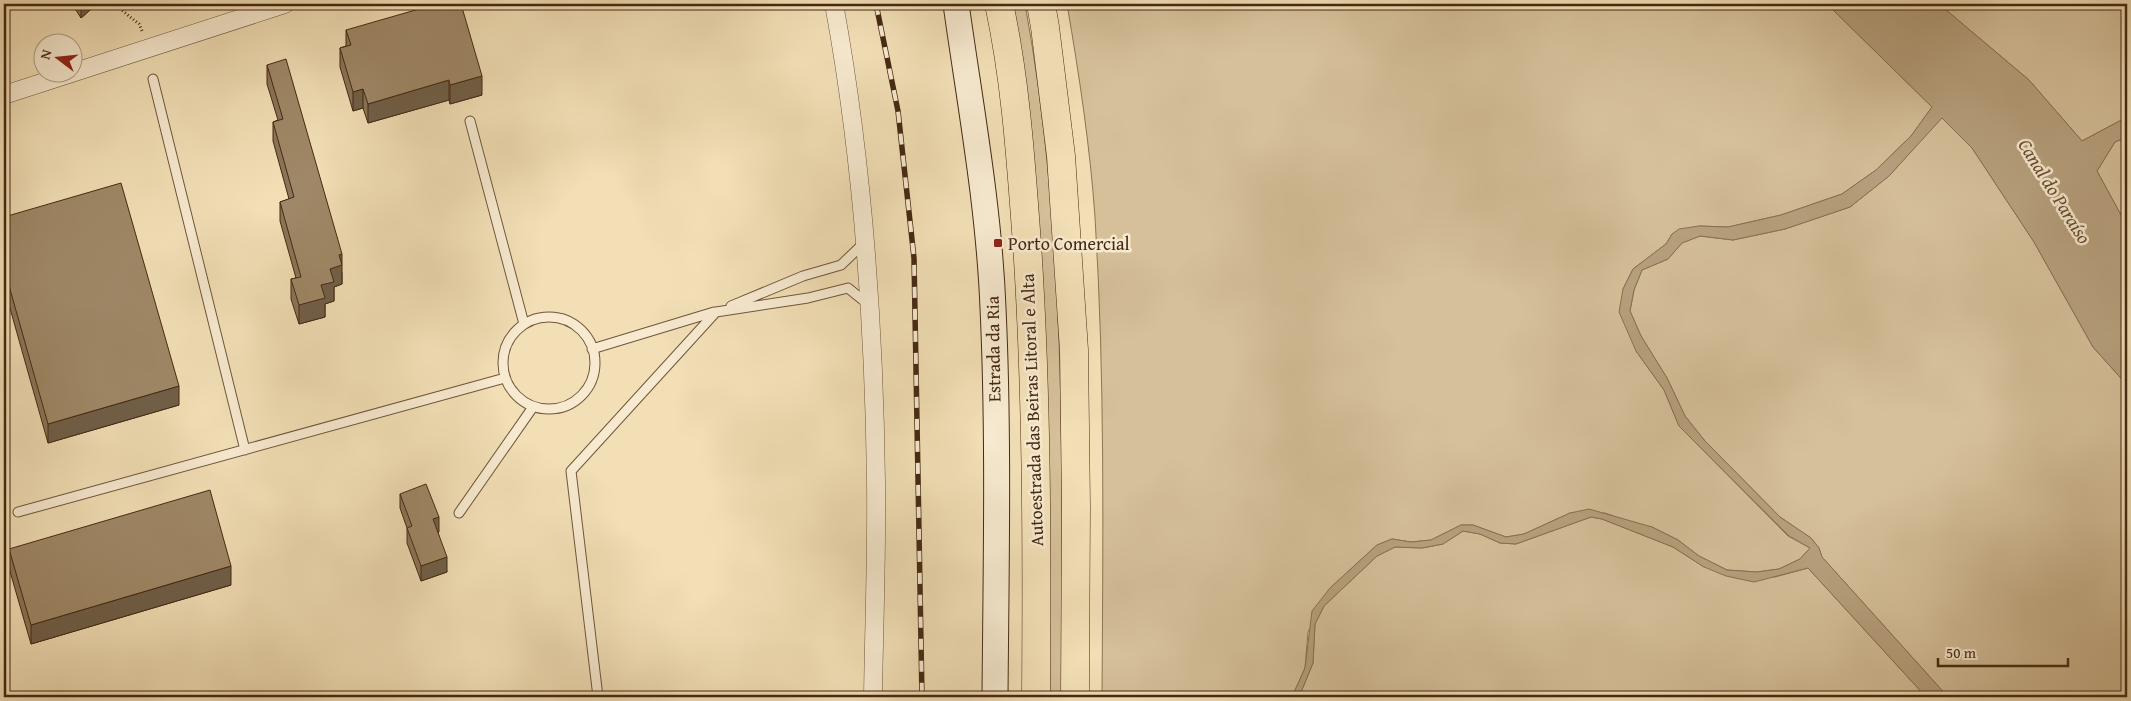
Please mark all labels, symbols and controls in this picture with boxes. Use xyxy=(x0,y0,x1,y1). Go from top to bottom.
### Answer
north arrow xyxy=(32,32,82,82)
text: N xyxy=(35,47,57,62)
water label: Canal do Paraíso xyxy=(2012,133,2098,249)
place label: Porto Comercial xyxy=(1008,230,1130,257)
marker: Porto Comercial xyxy=(992,237,1004,249)
street label: Autoestrada das Beiras Litoral e Alta xyxy=(1014,273,1050,547)
street label: Estrada da Ria xyxy=(979,295,1007,402)
scale bar xyxy=(1938,636,2068,668)
text: 50 m xyxy=(1946,642,1977,663)

